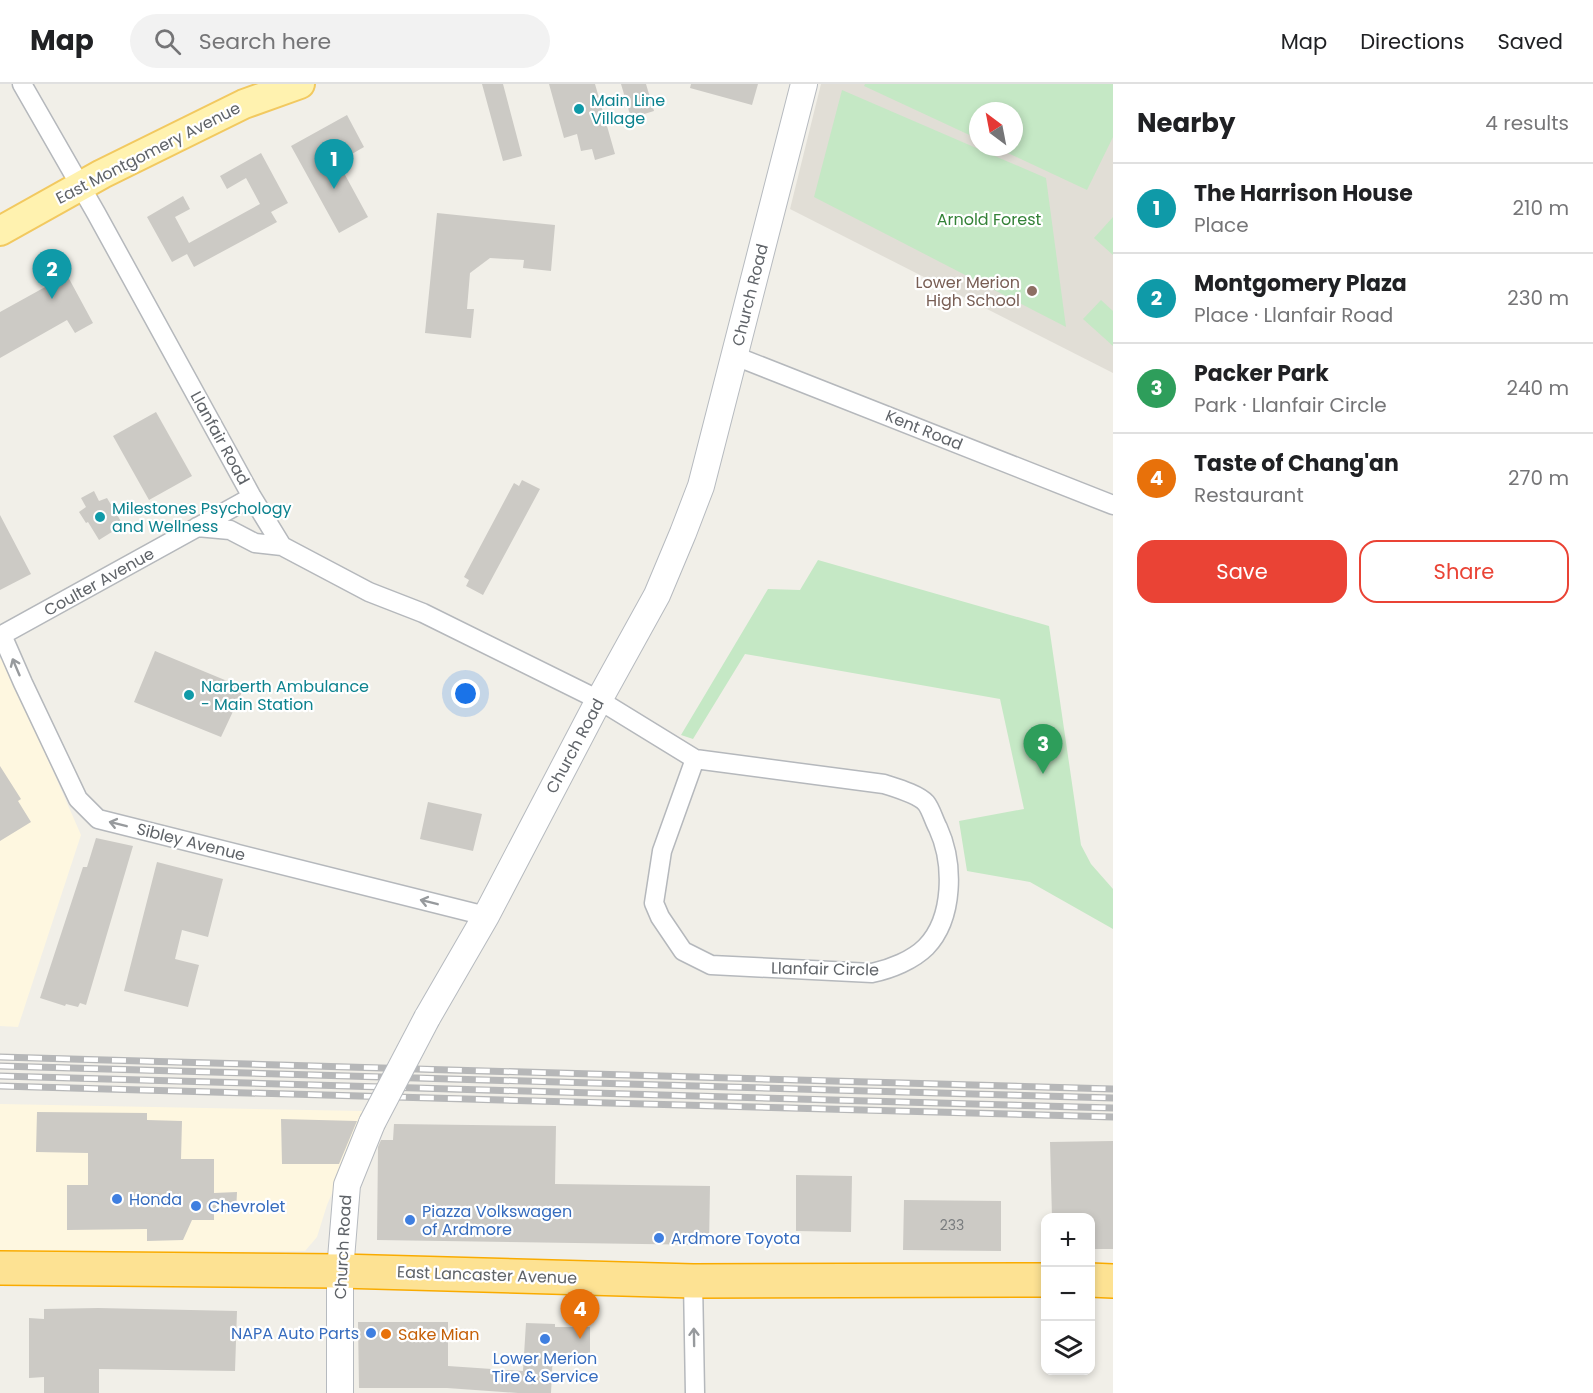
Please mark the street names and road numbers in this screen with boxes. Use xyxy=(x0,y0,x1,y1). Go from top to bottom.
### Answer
street label: East Montgomery Avenue xyxy=(52,96,244,210)
street label: Church Road xyxy=(726,241,774,349)
street label: Llanfair Road xyxy=(185,387,255,489)
street label: Kent Road xyxy=(882,404,966,456)
street label: Coulter Avenue xyxy=(40,542,158,622)
street label: Church Road xyxy=(540,694,610,798)
street label: Sibley Avenue xyxy=(134,817,248,867)
street label: Llanfair Circle xyxy=(771,957,879,981)
street label: Church Road xyxy=(329,1194,357,1300)
street label: East Lancaster Avenue xyxy=(396,1260,578,1290)

